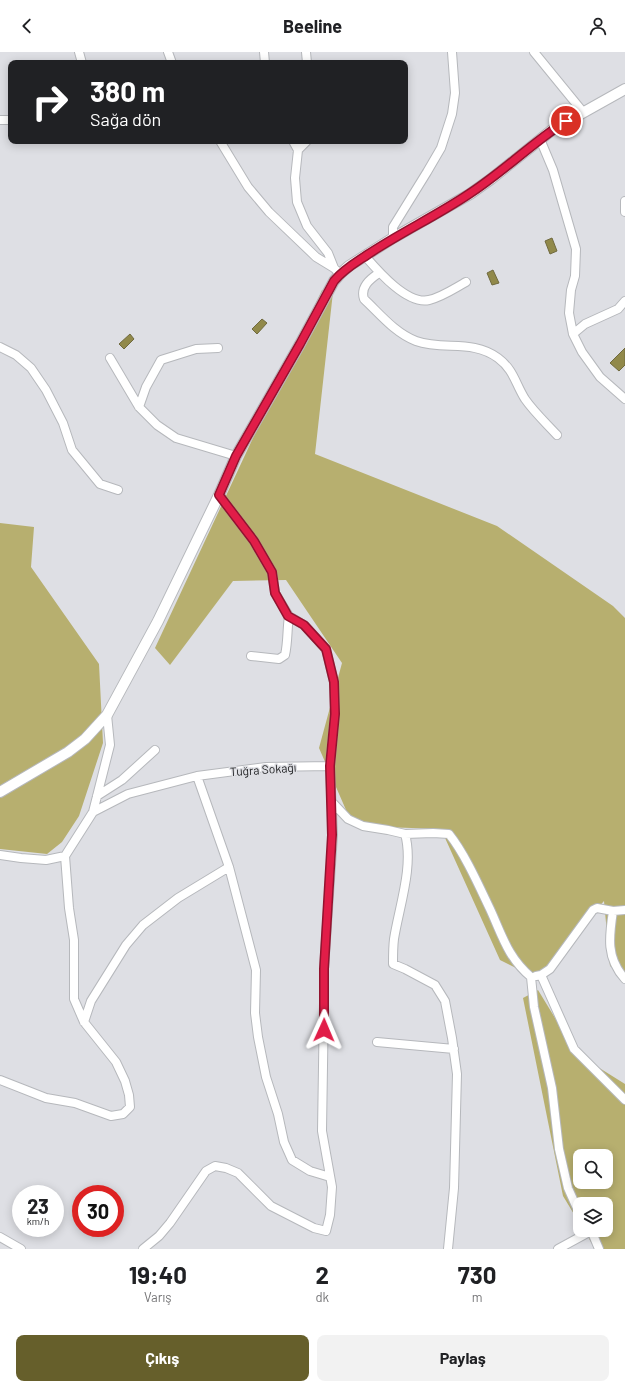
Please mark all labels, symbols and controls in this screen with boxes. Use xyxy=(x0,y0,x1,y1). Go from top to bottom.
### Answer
icon: back xyxy=(16,15,38,37)
text: Beeline xyxy=(283,15,342,37)
icon: person xyxy=(587,15,609,37)
text: 380 m xyxy=(90,74,165,108)
icon: right xyxy=(24,76,76,128)
pin xyxy=(549,104,583,138)
text: Sağa dön xyxy=(90,108,161,130)
icon: arrive xyxy=(555,110,577,132)
street label: Tuğra Sokağı xyxy=(229,760,297,778)
position arrow xyxy=(303,1009,345,1051)
map controls xyxy=(573,1149,613,1237)
button: search xyxy=(573,1149,613,1189)
speed limit sign: 30 xyxy=(72,1185,124,1237)
text: 23 xyxy=(27,1194,49,1218)
button: layers xyxy=(573,1197,613,1237)
text: km/h xyxy=(27,1215,49,1227)
text: 19:40 xyxy=(129,1260,187,1289)
text: 2 xyxy=(316,1260,329,1289)
text: 730 xyxy=(458,1260,496,1289)
text: Varış xyxy=(144,1289,171,1305)
text: dk xyxy=(316,1289,329,1305)
text: m xyxy=(472,1289,482,1305)
button: Çıkış xyxy=(16,1335,309,1381)
button: Paylaş xyxy=(317,1335,609,1381)

